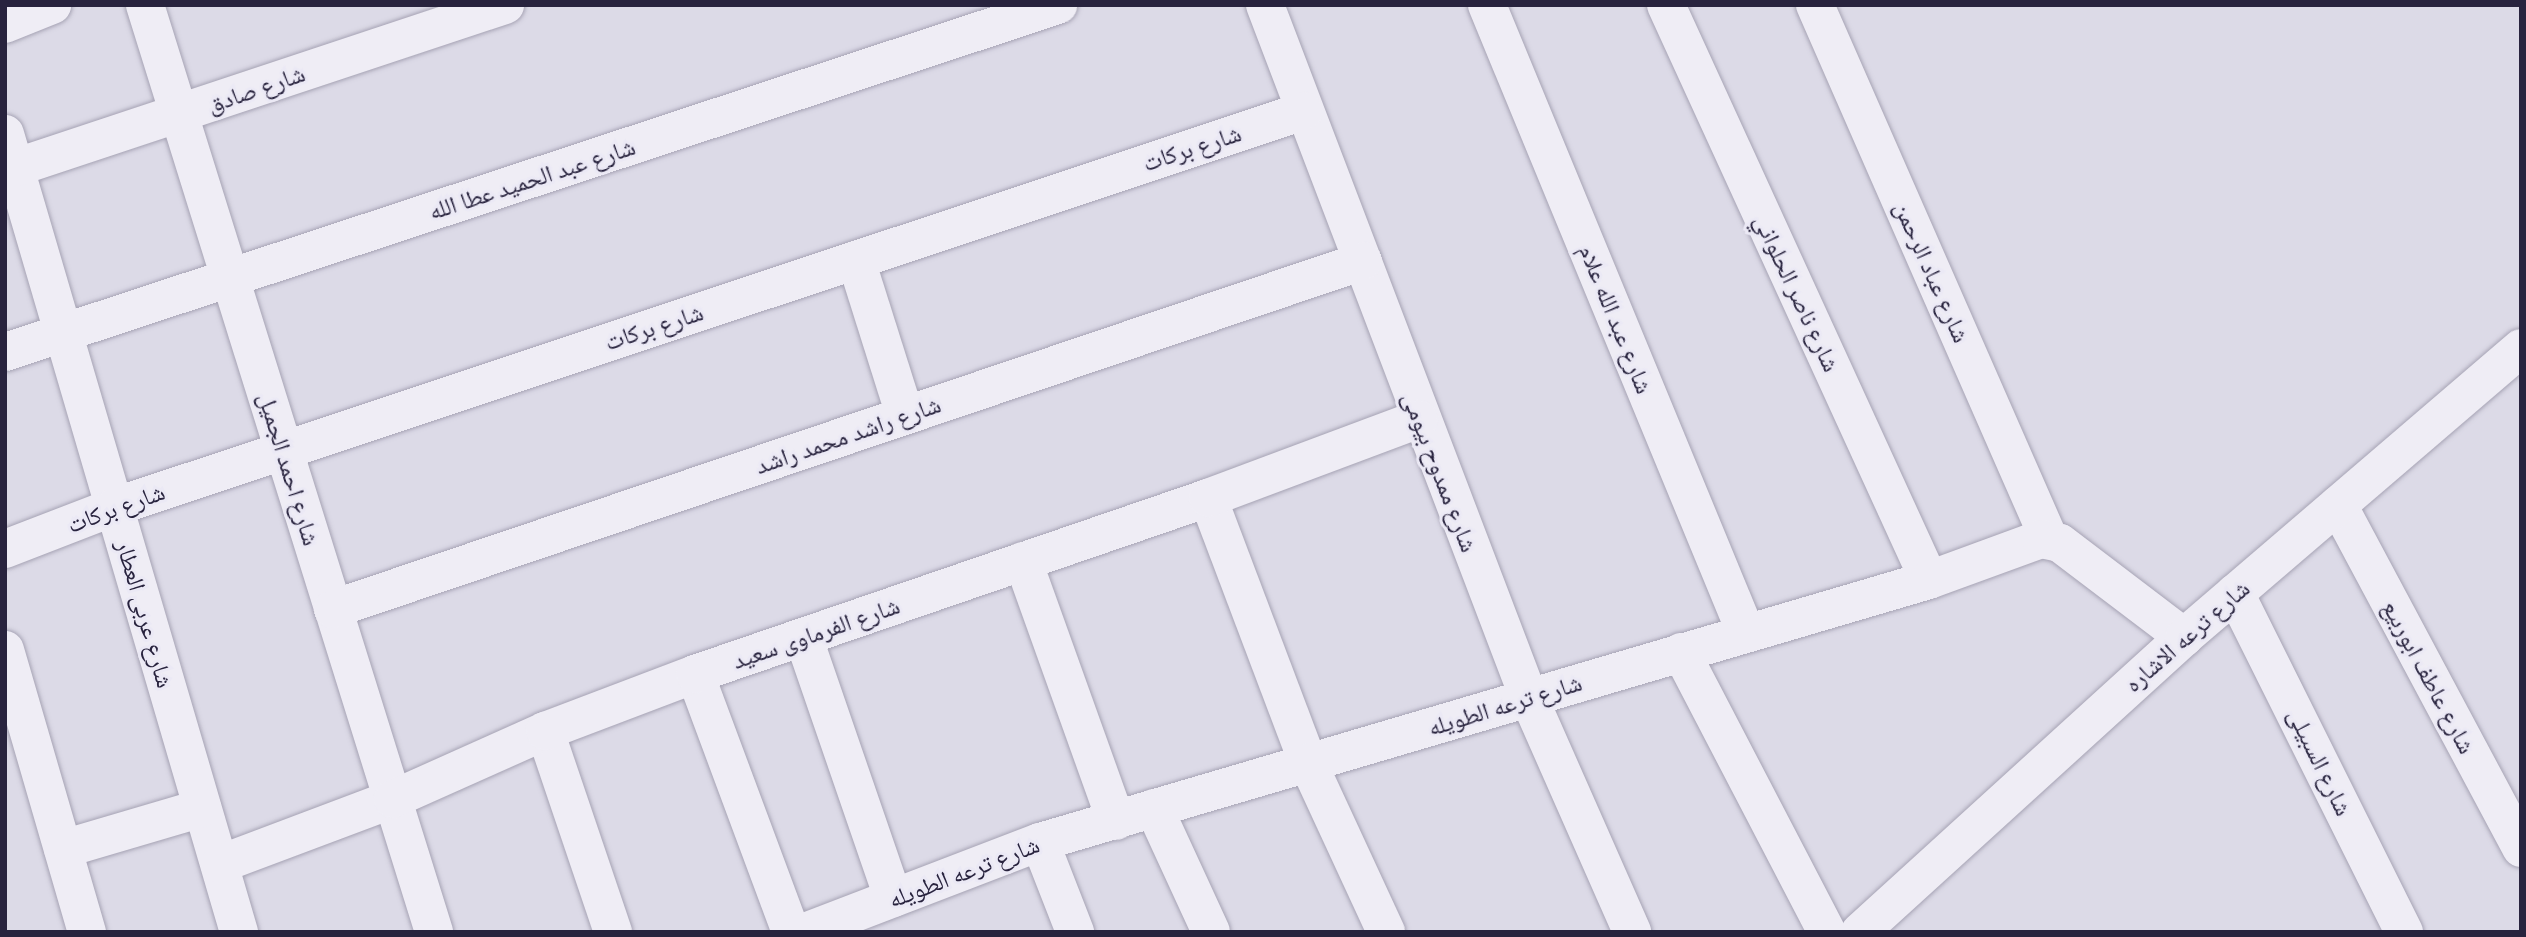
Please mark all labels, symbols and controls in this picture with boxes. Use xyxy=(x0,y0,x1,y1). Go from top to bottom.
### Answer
street label: شارع صادق xyxy=(203,59,309,119)
street label: شارع بركات xyxy=(1139,119,1245,177)
street label: شارع عبد الحميد عطا الله xyxy=(425,132,639,226)
street label: شارع عباد الرحمن xyxy=(1888,197,1976,347)
street label: شارع ناصر الحلواني xyxy=(1748,210,1846,376)
street label: شارع عبد الله علام xyxy=(1573,240,1659,398)
street label: شارع بركات xyxy=(601,298,707,356)
street label: شارع ممدوح بيومى xyxy=(1396,388,1484,556)
street label: شارع احمد الجميل xyxy=(252,389,326,549)
street label: شارع راشد محمد راشد xyxy=(751,390,945,480)
street label: شارع بركات xyxy=(63,477,169,539)
street label: شارع عربى العطار xyxy=(110,537,180,691)
street label: شارع ترعه الاشاره xyxy=(2119,574,2255,698)
street label: شارع الفرماوى سعيد xyxy=(729,591,903,675)
street label: شارع عاطف ابوربيع xyxy=(2376,595,2482,759)
street label: شارع ترعه الطويله xyxy=(1425,668,1585,742)
street label: شارع السبيلى xyxy=(2282,704,2358,820)
street label: شارع ترعه الطويله xyxy=(884,830,1044,914)

